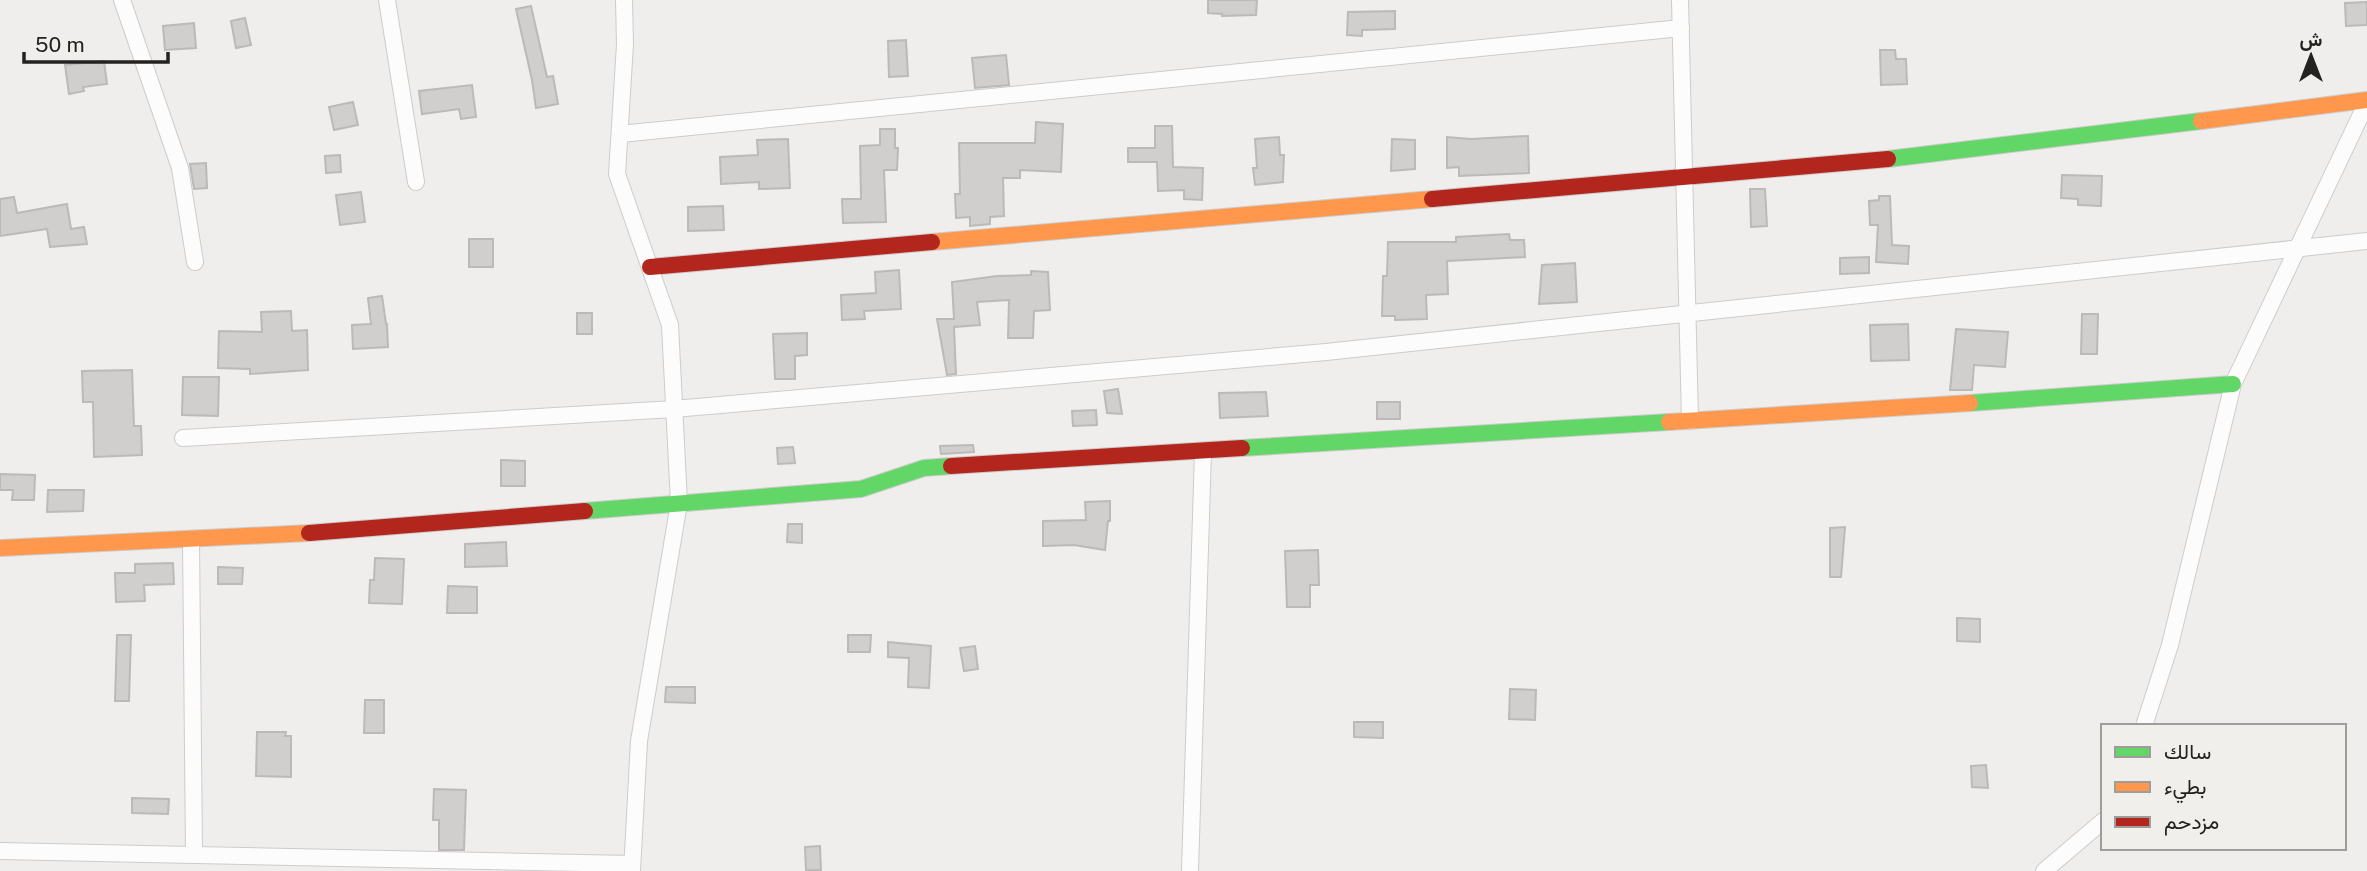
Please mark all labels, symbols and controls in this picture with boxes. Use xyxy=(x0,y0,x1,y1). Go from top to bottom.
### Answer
scale bar xyxy=(24,21,168,65)
north arrow xyxy=(2276,21,2346,91)
text: ش xyxy=(2300,28,2323,51)
text: 50 m xyxy=(35,32,85,57)
legend xyxy=(2101,724,2346,850)
text: سالك xyxy=(2164,739,2211,764)
text: بطيء xyxy=(2164,774,2207,804)
text: مزدحم xyxy=(2164,809,2219,836)

